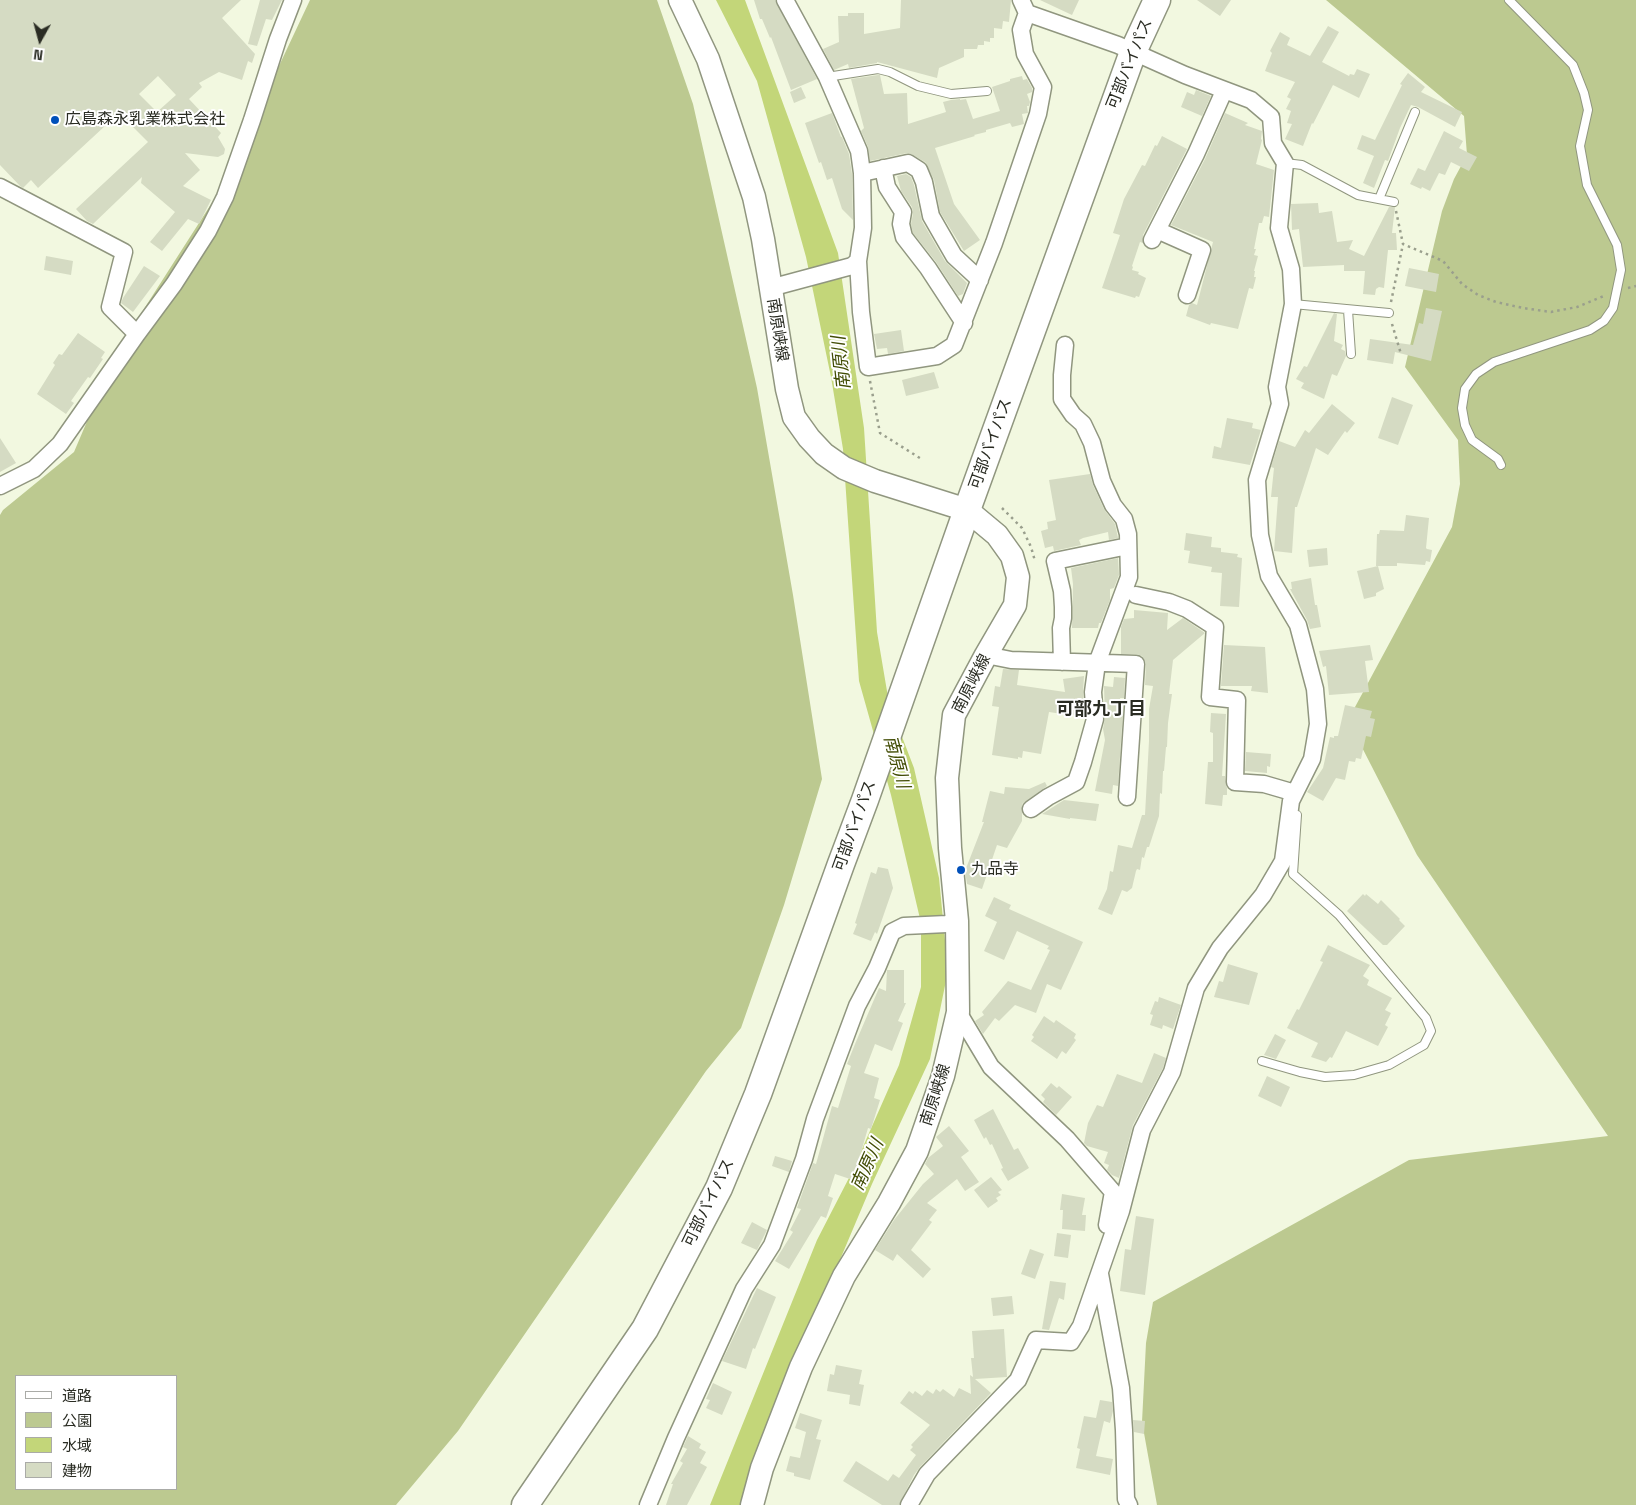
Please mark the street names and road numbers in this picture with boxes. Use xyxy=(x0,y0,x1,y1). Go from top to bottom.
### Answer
street label: 可部バイパス xyxy=(1103,16,1157,112)
street label: 南原峡線 xyxy=(763,297,791,363)
street label: 可部バイパス xyxy=(966,396,1016,492)
street label: 南原峡線 xyxy=(949,651,995,717)
street label: 可部バイパス xyxy=(830,778,880,874)
street label: 南原峡線 xyxy=(917,1062,955,1128)
street label: 可部バイパス xyxy=(679,1156,739,1250)

